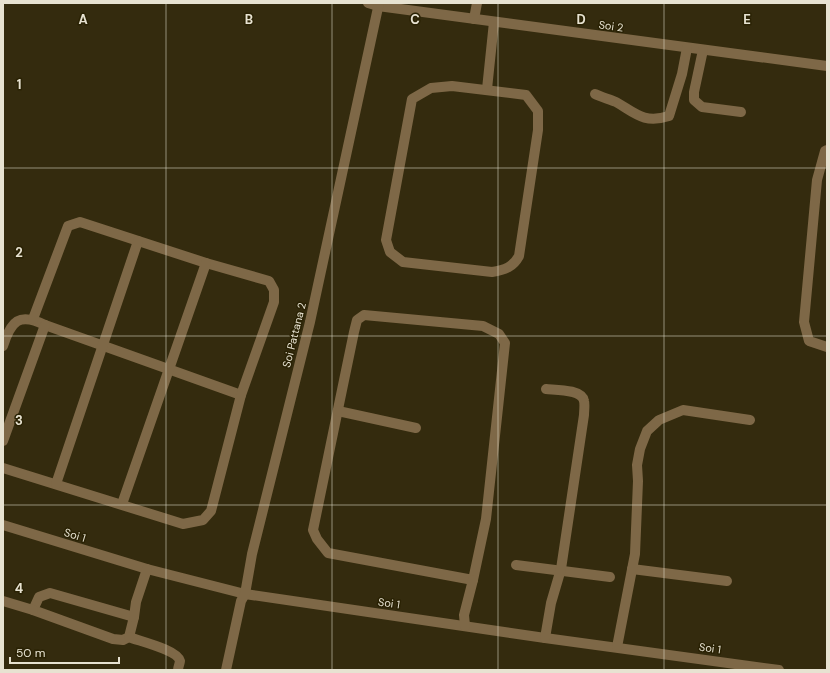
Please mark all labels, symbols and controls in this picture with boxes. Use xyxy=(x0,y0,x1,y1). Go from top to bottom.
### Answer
text: A xyxy=(78,11,88,28)
text: B xyxy=(245,11,253,28)
text: C xyxy=(410,11,420,28)
text: D xyxy=(576,11,586,28)
text: E xyxy=(743,11,751,28)
street label: Soi 2 xyxy=(598,17,624,35)
text: 1 xyxy=(17,76,21,93)
text: 2 xyxy=(15,244,23,261)
street label: Soi Pattana 2 xyxy=(279,301,309,369)
text: 3 xyxy=(15,412,23,429)
street label: Soi 1 xyxy=(62,525,88,545)
text: 4 xyxy=(15,580,23,597)
street label: Soi 1 xyxy=(377,595,401,611)
scale bar xyxy=(10,639,119,665)
street label: Soi 1 xyxy=(698,640,722,656)
text: 50 m xyxy=(16,645,45,661)

